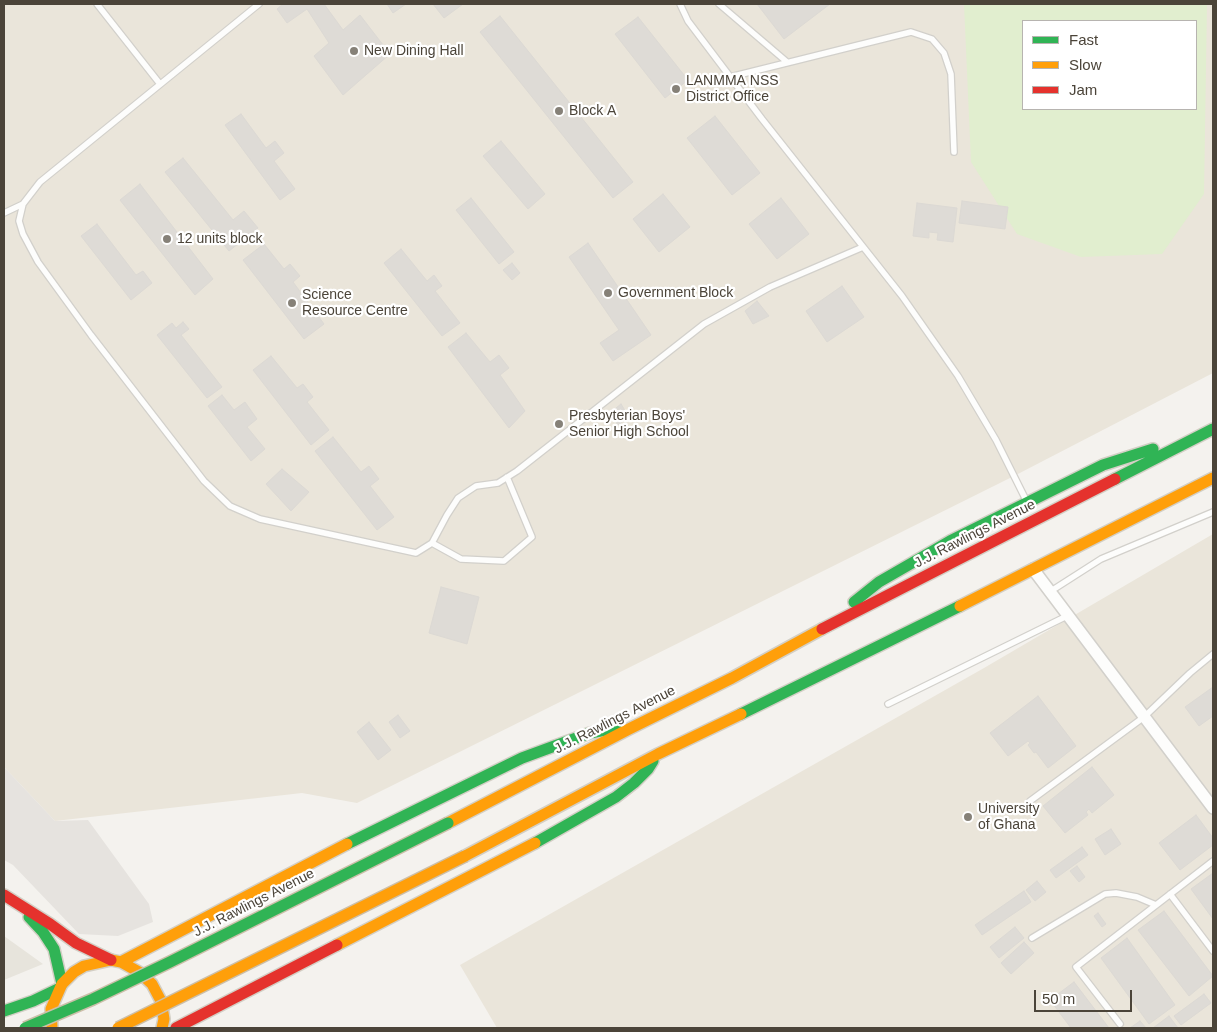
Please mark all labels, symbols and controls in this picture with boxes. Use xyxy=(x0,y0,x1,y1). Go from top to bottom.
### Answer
legend xyxy=(1022,20,1197,110)
text: Fast xyxy=(1069,31,1098,48)
place label: New Dining Hall xyxy=(364,43,464,59)
marker: New Dining Hall xyxy=(348,45,360,57)
text: Slow xyxy=(1069,56,1102,73)
place label: LANMMA NSS District Office xyxy=(686,73,779,105)
text: Jam xyxy=(1069,81,1097,98)
marker: LANMMA NSS District Office xyxy=(670,83,682,95)
place label: Block A xyxy=(569,103,616,119)
marker: Block A xyxy=(553,105,565,117)
place label: 12 units block xyxy=(177,231,263,247)
marker: 12 units block xyxy=(161,233,173,245)
place label: Government Block xyxy=(618,285,733,301)
place label: Science Resource Centre xyxy=(302,287,408,320)
marker: Government Block xyxy=(602,287,614,299)
marker: Science Resource Centre xyxy=(286,297,298,309)
place label: Presbyterian Boys' Senior High School xyxy=(569,408,689,441)
marker: Presbyterian Boys' Senior High School xyxy=(553,418,565,430)
street label: J.J. Rawlings Avenue xyxy=(912,496,1038,572)
street label: J.J. Rawlings Avenue xyxy=(552,682,678,758)
place label: University of Ghana xyxy=(978,801,1039,834)
marker: University of Ghana xyxy=(962,811,974,823)
street label: J.J. Rawlings Avenue xyxy=(191,865,317,941)
scale bar xyxy=(1037,980,1134,1012)
text: 50 m xyxy=(1042,990,1075,1007)

